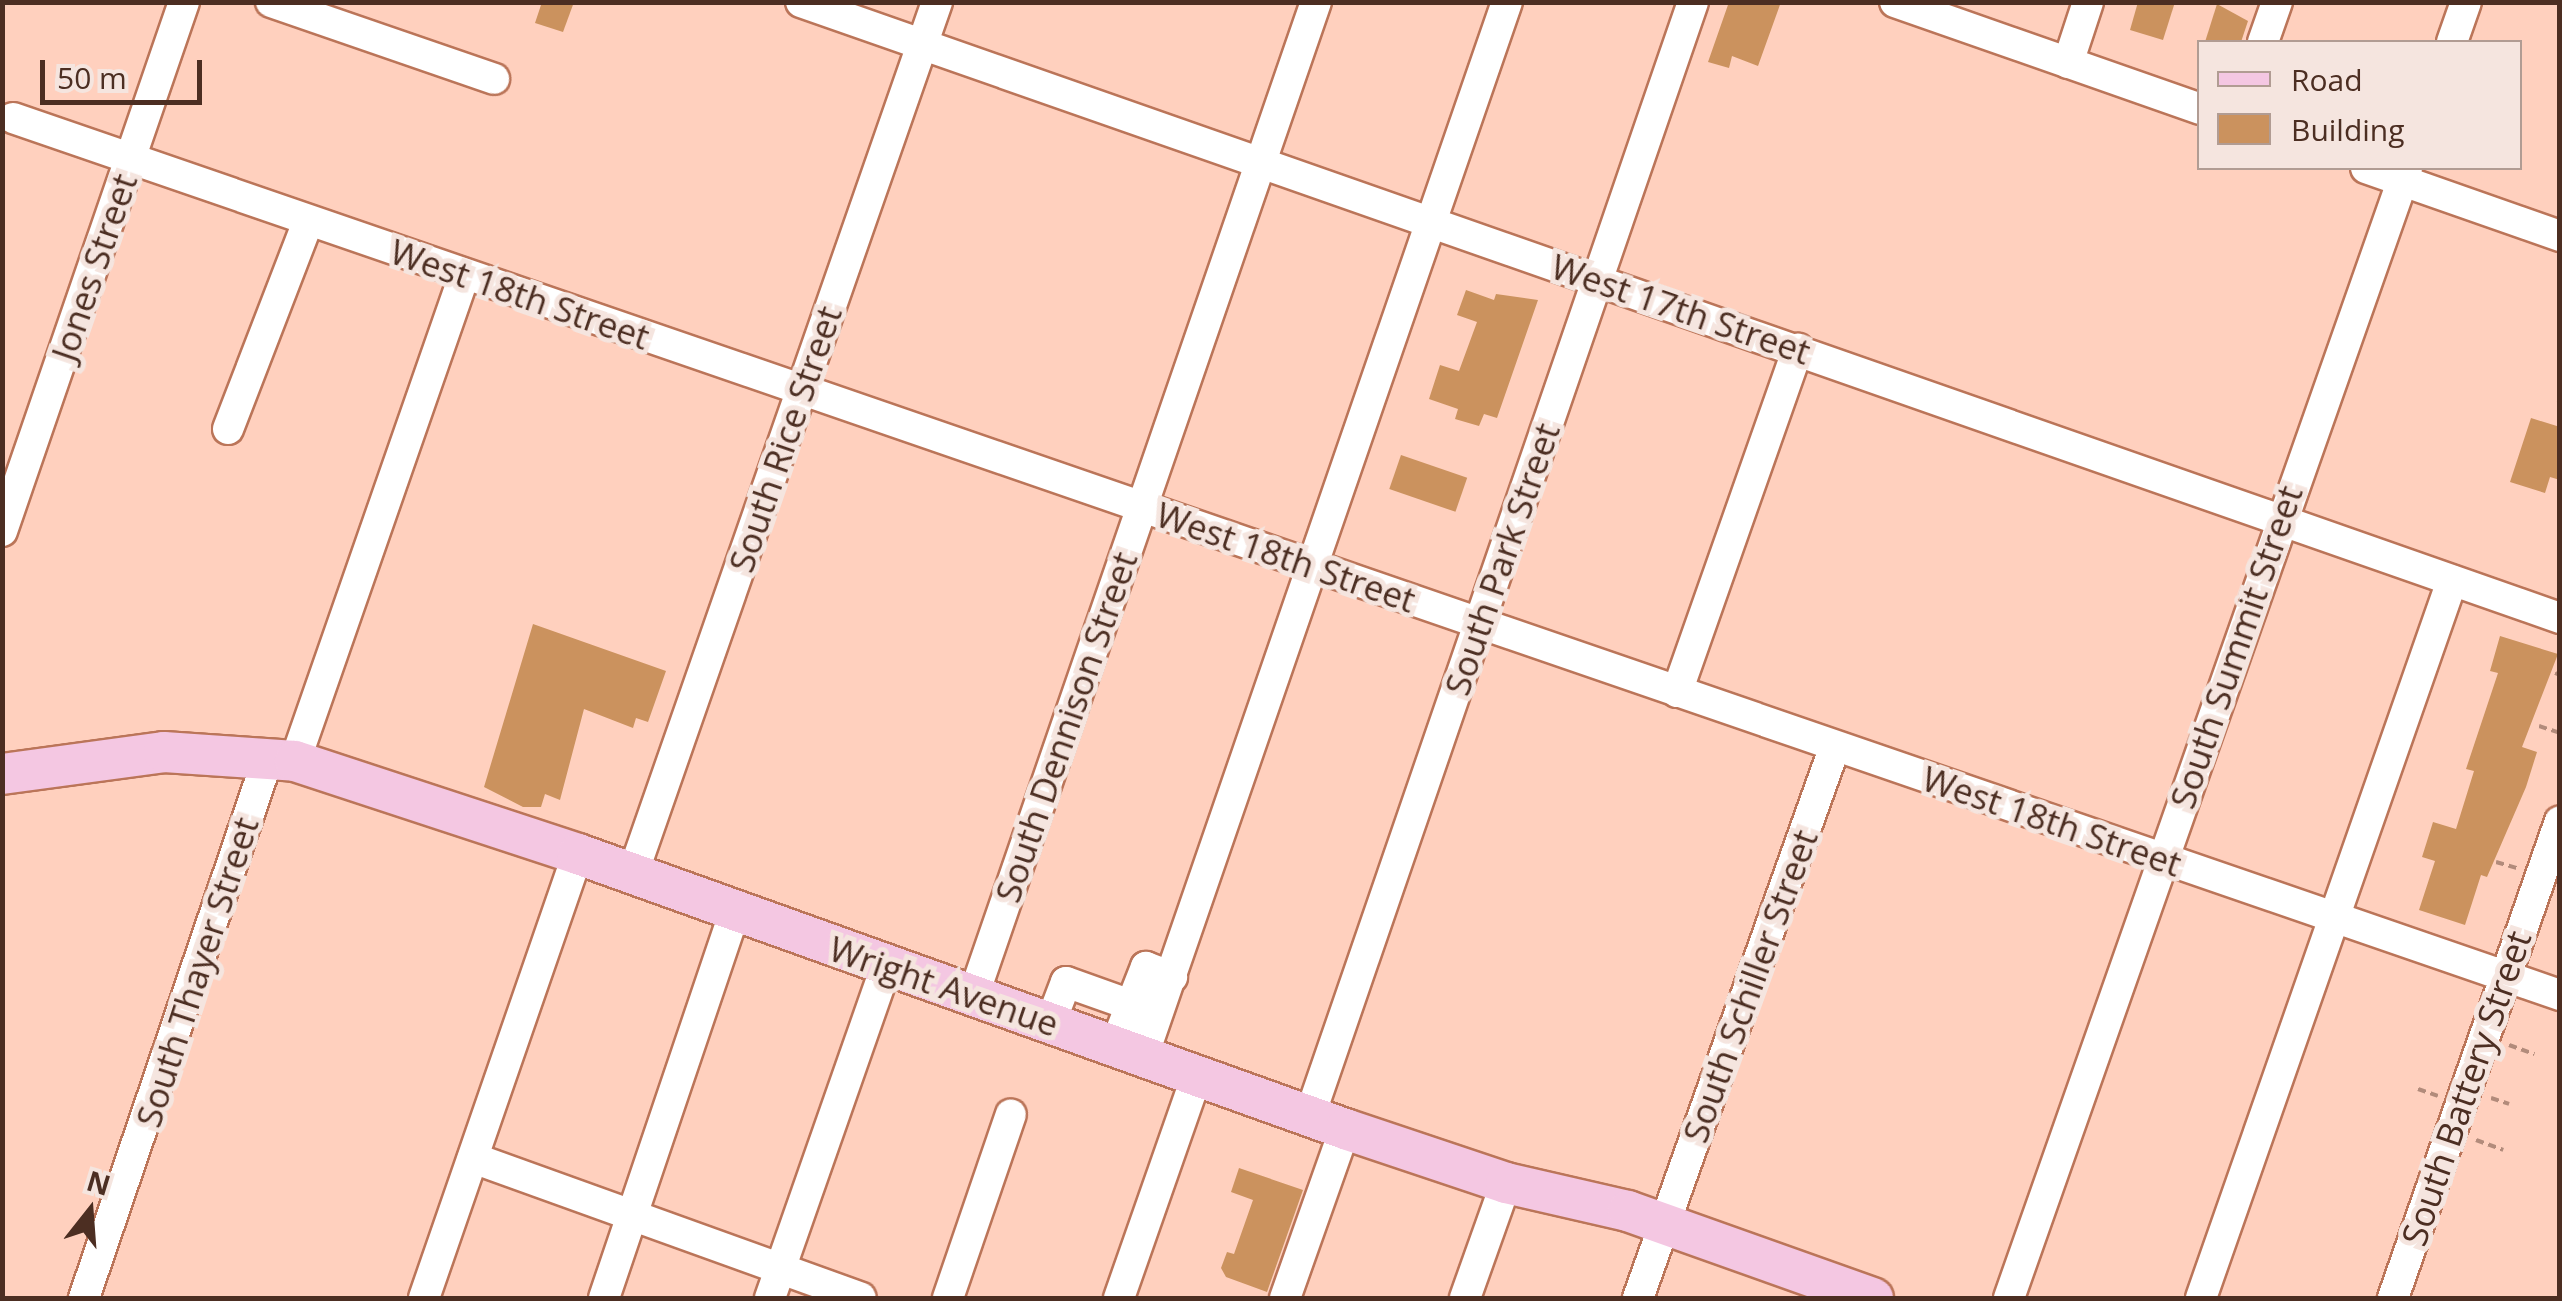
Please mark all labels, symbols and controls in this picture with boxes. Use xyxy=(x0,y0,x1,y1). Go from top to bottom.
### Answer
scale bar xyxy=(45,40,208,102)
legend xyxy=(2197,40,2522,170)
text: 50 m xyxy=(57,57,127,98)
text: Road xyxy=(2291,59,2363,100)
text: Building xyxy=(2291,109,2405,150)
street label: Jones Street xyxy=(42,168,146,366)
street label: West 18th Street xyxy=(385,230,655,358)
street label: West 17th Street xyxy=(1546,245,1816,373)
street label: South Rice Street xyxy=(720,301,850,577)
street label: South Park Street xyxy=(1436,418,1568,700)
street label: South Summit Street xyxy=(2161,480,2311,814)
street label: West 18th Street xyxy=(1151,493,1421,621)
street label: South Dennison Street xyxy=(986,546,1146,908)
street label: West 18th Street xyxy=(1917,757,2187,885)
street label: South Thayer Street xyxy=(127,812,267,1132)
street label: South Schiller Street xyxy=(1674,824,1826,1148)
street label: South Battery Street xyxy=(2392,925,2540,1251)
street label: Wright Avenue xyxy=(824,927,1064,1045)
north arrow xyxy=(40,1161,140,1261)
text: N xyxy=(82,1161,115,1204)

